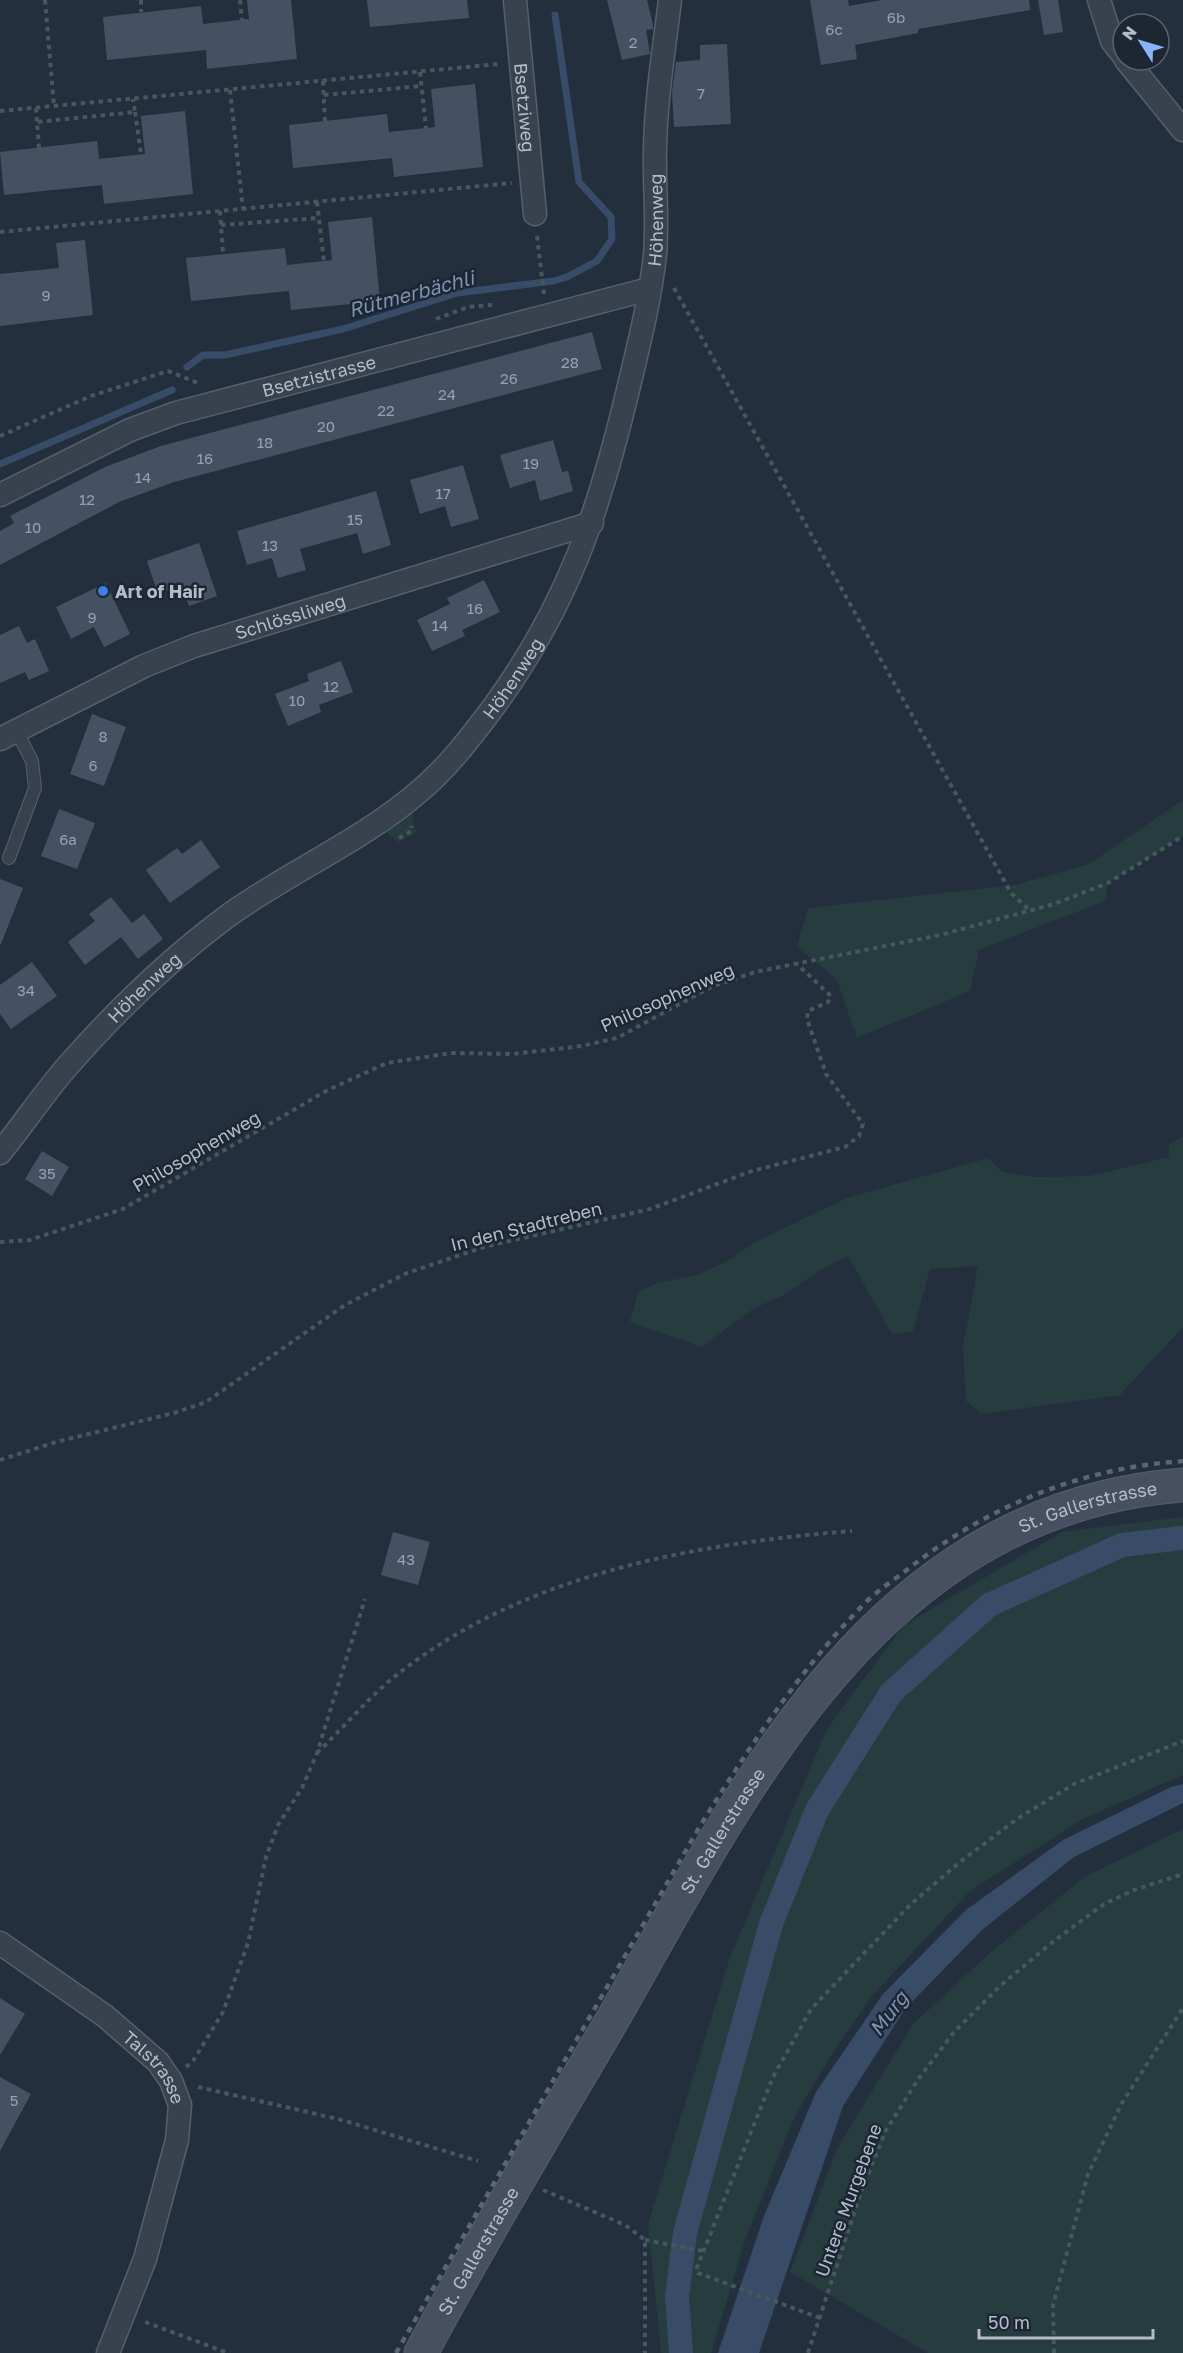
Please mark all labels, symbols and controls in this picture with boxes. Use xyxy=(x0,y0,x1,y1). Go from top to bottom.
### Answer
house number: 6b xyxy=(887,8,905,26)
north arrow xyxy=(1111,12,1171,72)
house number: 6c xyxy=(825,20,843,38)
text: N xyxy=(1117,22,1141,44)
house number: 2 xyxy=(629,33,637,51)
street label: Bsetziweg xyxy=(510,62,540,153)
house number: 7 xyxy=(697,84,705,102)
street label: Höhenweg xyxy=(643,173,667,268)
water label: Rütmerbächli xyxy=(346,264,479,321)
house number: 9 xyxy=(41,286,51,304)
street label: Bsetzistrasse xyxy=(259,350,378,401)
house number: 28 xyxy=(561,353,579,371)
house number: 26 xyxy=(500,369,518,387)
house number: 24 xyxy=(438,385,456,403)
house number: 22 xyxy=(377,401,395,419)
house number: 20 xyxy=(317,417,335,435)
house number: 18 xyxy=(257,433,273,451)
house number: 16 xyxy=(197,449,213,467)
house number: 19 xyxy=(523,454,539,472)
house number: 14 xyxy=(135,468,151,486)
house number: 17 xyxy=(435,484,451,502)
house number: 12 xyxy=(79,490,95,508)
house number: 15 xyxy=(347,510,363,528)
house number: 10 xyxy=(25,518,41,536)
house number: 13 xyxy=(262,536,278,554)
place label: Art of Hair xyxy=(115,580,205,602)
marker: Art of Hair xyxy=(96,584,110,598)
street label: Schlössliweg xyxy=(232,589,348,644)
house number: 16 xyxy=(467,599,483,617)
house number: 9 xyxy=(87,608,97,626)
house number: 14 xyxy=(432,616,448,634)
street label: Höhenweg xyxy=(478,634,547,723)
house number: 12 xyxy=(323,677,339,695)
house number: 10 xyxy=(289,691,305,709)
house number: 8 xyxy=(98,727,108,745)
house number: 6 xyxy=(88,756,98,774)
house number: 6a xyxy=(59,830,77,848)
street label: Höhenweg xyxy=(103,947,185,1027)
street label: Philosophenweg xyxy=(597,958,737,1036)
house number: 34 xyxy=(17,981,35,999)
street label: Philosophenweg xyxy=(128,1106,264,1196)
house number: 35 xyxy=(38,1164,56,1182)
street label: In den Stadtreben xyxy=(448,1197,604,1255)
street label: St. Gallerstrasse xyxy=(1015,1477,1158,1537)
house number: 43 xyxy=(397,1550,415,1568)
street label: St. Gallerstrasse xyxy=(675,1763,769,1898)
water label: Murg xyxy=(864,1985,914,2040)
street label: Talstrasse xyxy=(119,2026,189,2107)
house number: 5 xyxy=(10,2091,18,2109)
street label: Untere Murgebene xyxy=(810,2120,886,2280)
street label: St. Gallerstrasse xyxy=(433,2183,523,2319)
scale bar xyxy=(979,2302,1153,2340)
text: 50 m xyxy=(988,2311,1030,2333)

